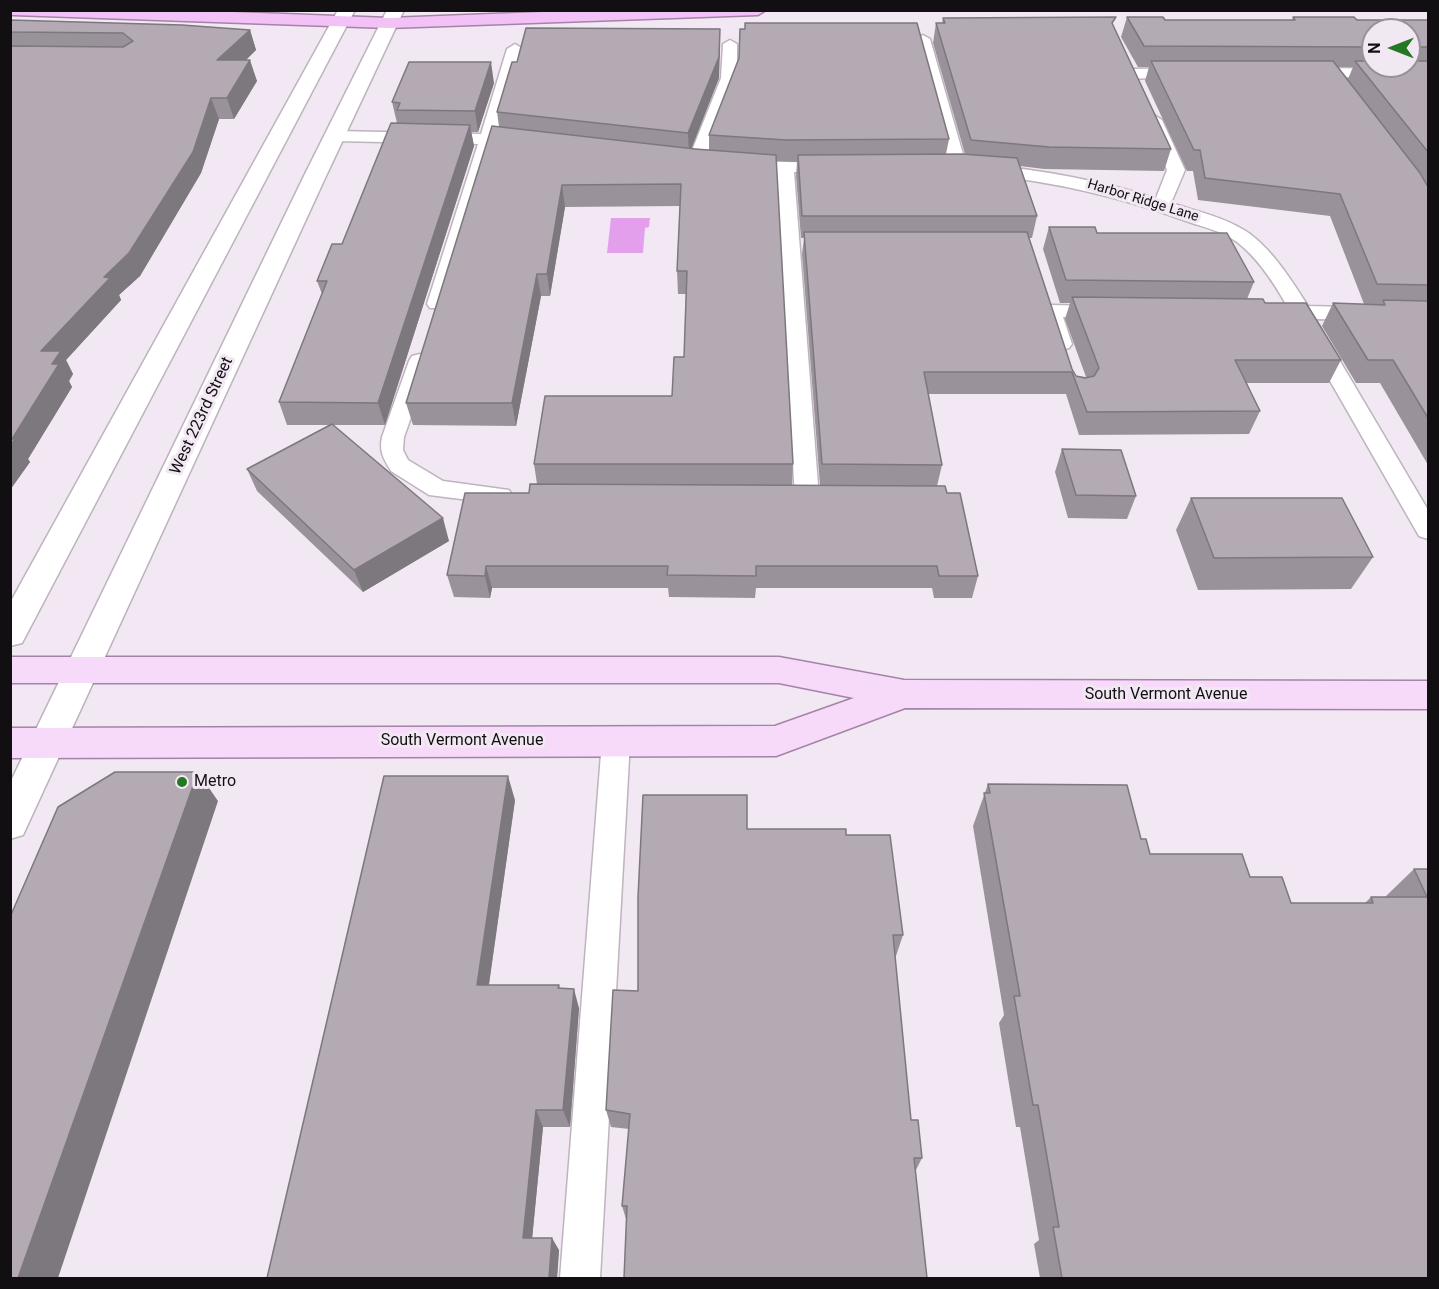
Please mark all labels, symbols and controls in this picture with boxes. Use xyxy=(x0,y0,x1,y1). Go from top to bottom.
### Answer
north arrow xyxy=(1361,18,1421,78)
text: N xyxy=(1365,42,1384,54)
street label: Harbor Ridge Lane xyxy=(1085,176,1201,226)
street label: West 223rd Street xyxy=(166,354,238,478)
street label: South Vermont Avenue xyxy=(1085,685,1247,705)
street label: South Vermont Avenue xyxy=(381,731,543,751)
place label: Metro xyxy=(194,772,236,792)
marker: Metro xyxy=(175,775,189,789)

